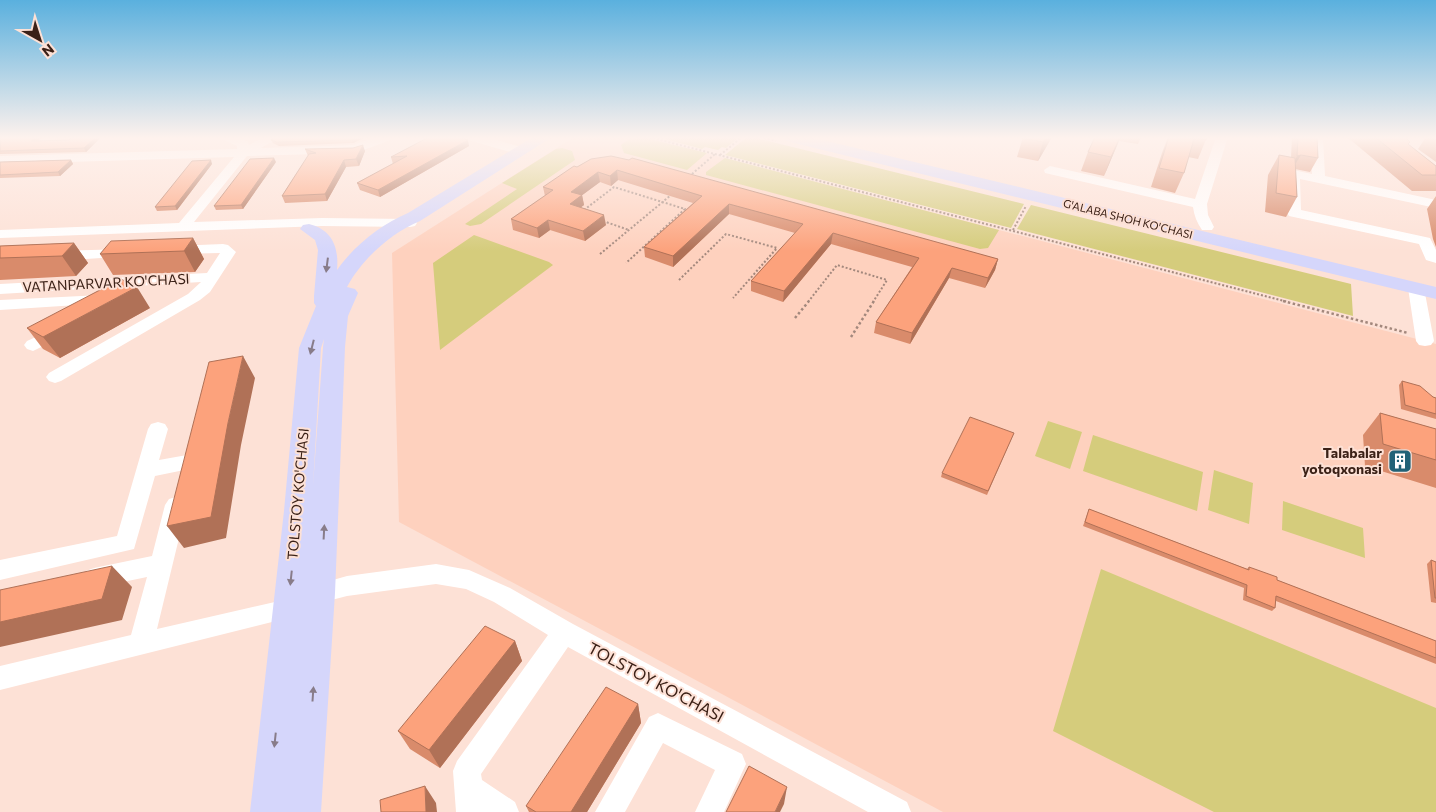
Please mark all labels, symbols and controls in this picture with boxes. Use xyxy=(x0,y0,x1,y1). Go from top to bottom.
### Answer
north arrow xyxy=(15,15,65,65)
text: N xyxy=(39,41,58,60)
street label: G'ALABA SHOH KO'CHASI xyxy=(1062,196,1194,241)
one-way arrow xyxy=(323,257,331,273)
street label: VATANPARVAR KO'CHASI xyxy=(22,270,190,295)
one-way arrow xyxy=(307,339,315,354)
street label: TOLSTOY KO'CHASI xyxy=(283,427,312,561)
place label: Talabalar yotoqxonasi xyxy=(1302,444,1382,477)
building icon: Talabalar yotoqxonasi xyxy=(1387,448,1413,474)
one-way arrow xyxy=(320,523,328,539)
one-way arrow xyxy=(287,571,295,587)
street label: TOLSTOY KO'CHASI xyxy=(585,638,727,725)
one-way arrow xyxy=(309,685,317,701)
one-way arrow xyxy=(271,732,279,748)

